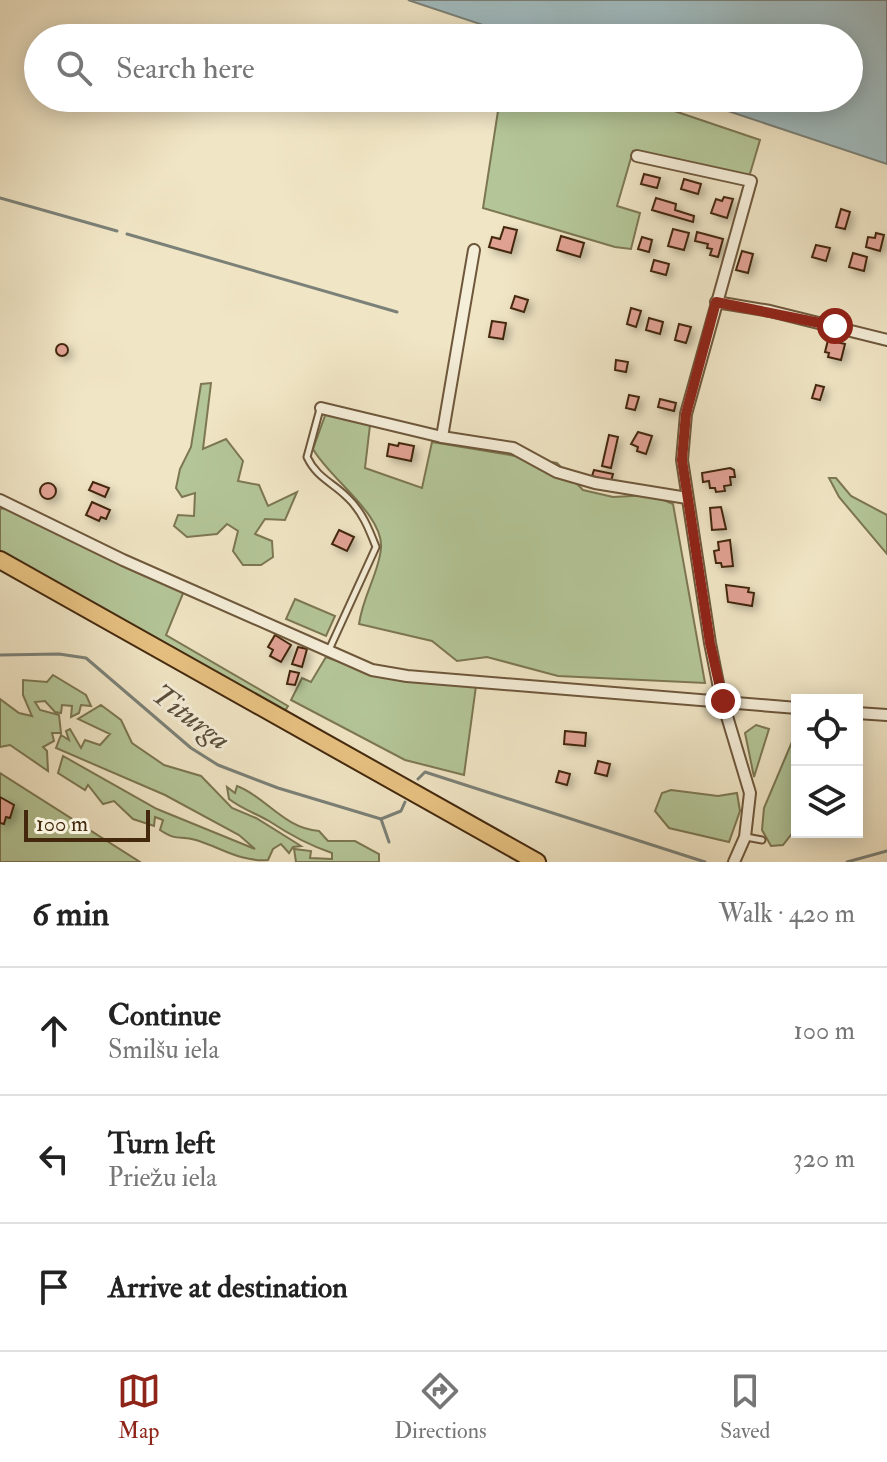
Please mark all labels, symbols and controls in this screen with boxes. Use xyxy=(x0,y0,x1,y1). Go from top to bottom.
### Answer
search box xyxy=(24,24,863,112)
icon: search xyxy=(52,46,96,90)
text: Search here xyxy=(116,50,255,87)
route start xyxy=(817,308,853,344)
water label: Titurga xyxy=(145,676,237,758)
route end xyxy=(705,683,741,719)
map controls xyxy=(791,694,863,838)
button: locate xyxy=(791,694,863,766)
button: layers xyxy=(791,766,863,838)
scale bar xyxy=(24,806,150,842)
text: 100 m xyxy=(36,810,88,838)
text: 6 min xyxy=(32,893,109,936)
text: Walk · 420 m xyxy=(719,898,855,930)
text: Continue xyxy=(108,997,221,1034)
icon: ahead xyxy=(32,1009,76,1053)
text: 100 m xyxy=(794,1015,855,1047)
text: Smilšu iela xyxy=(108,1034,219,1066)
text: Turn left xyxy=(108,1125,215,1162)
icon: left xyxy=(32,1137,76,1181)
text: 320 m xyxy=(793,1143,855,1175)
text: Priežu iela xyxy=(108,1162,217,1194)
icon: arrive xyxy=(32,1265,76,1309)
text: Arrive at destination xyxy=(108,1269,348,1306)
tab: Map xyxy=(117,1369,161,1445)
tab: Directions xyxy=(394,1369,487,1445)
tab: Saved xyxy=(720,1369,770,1445)

